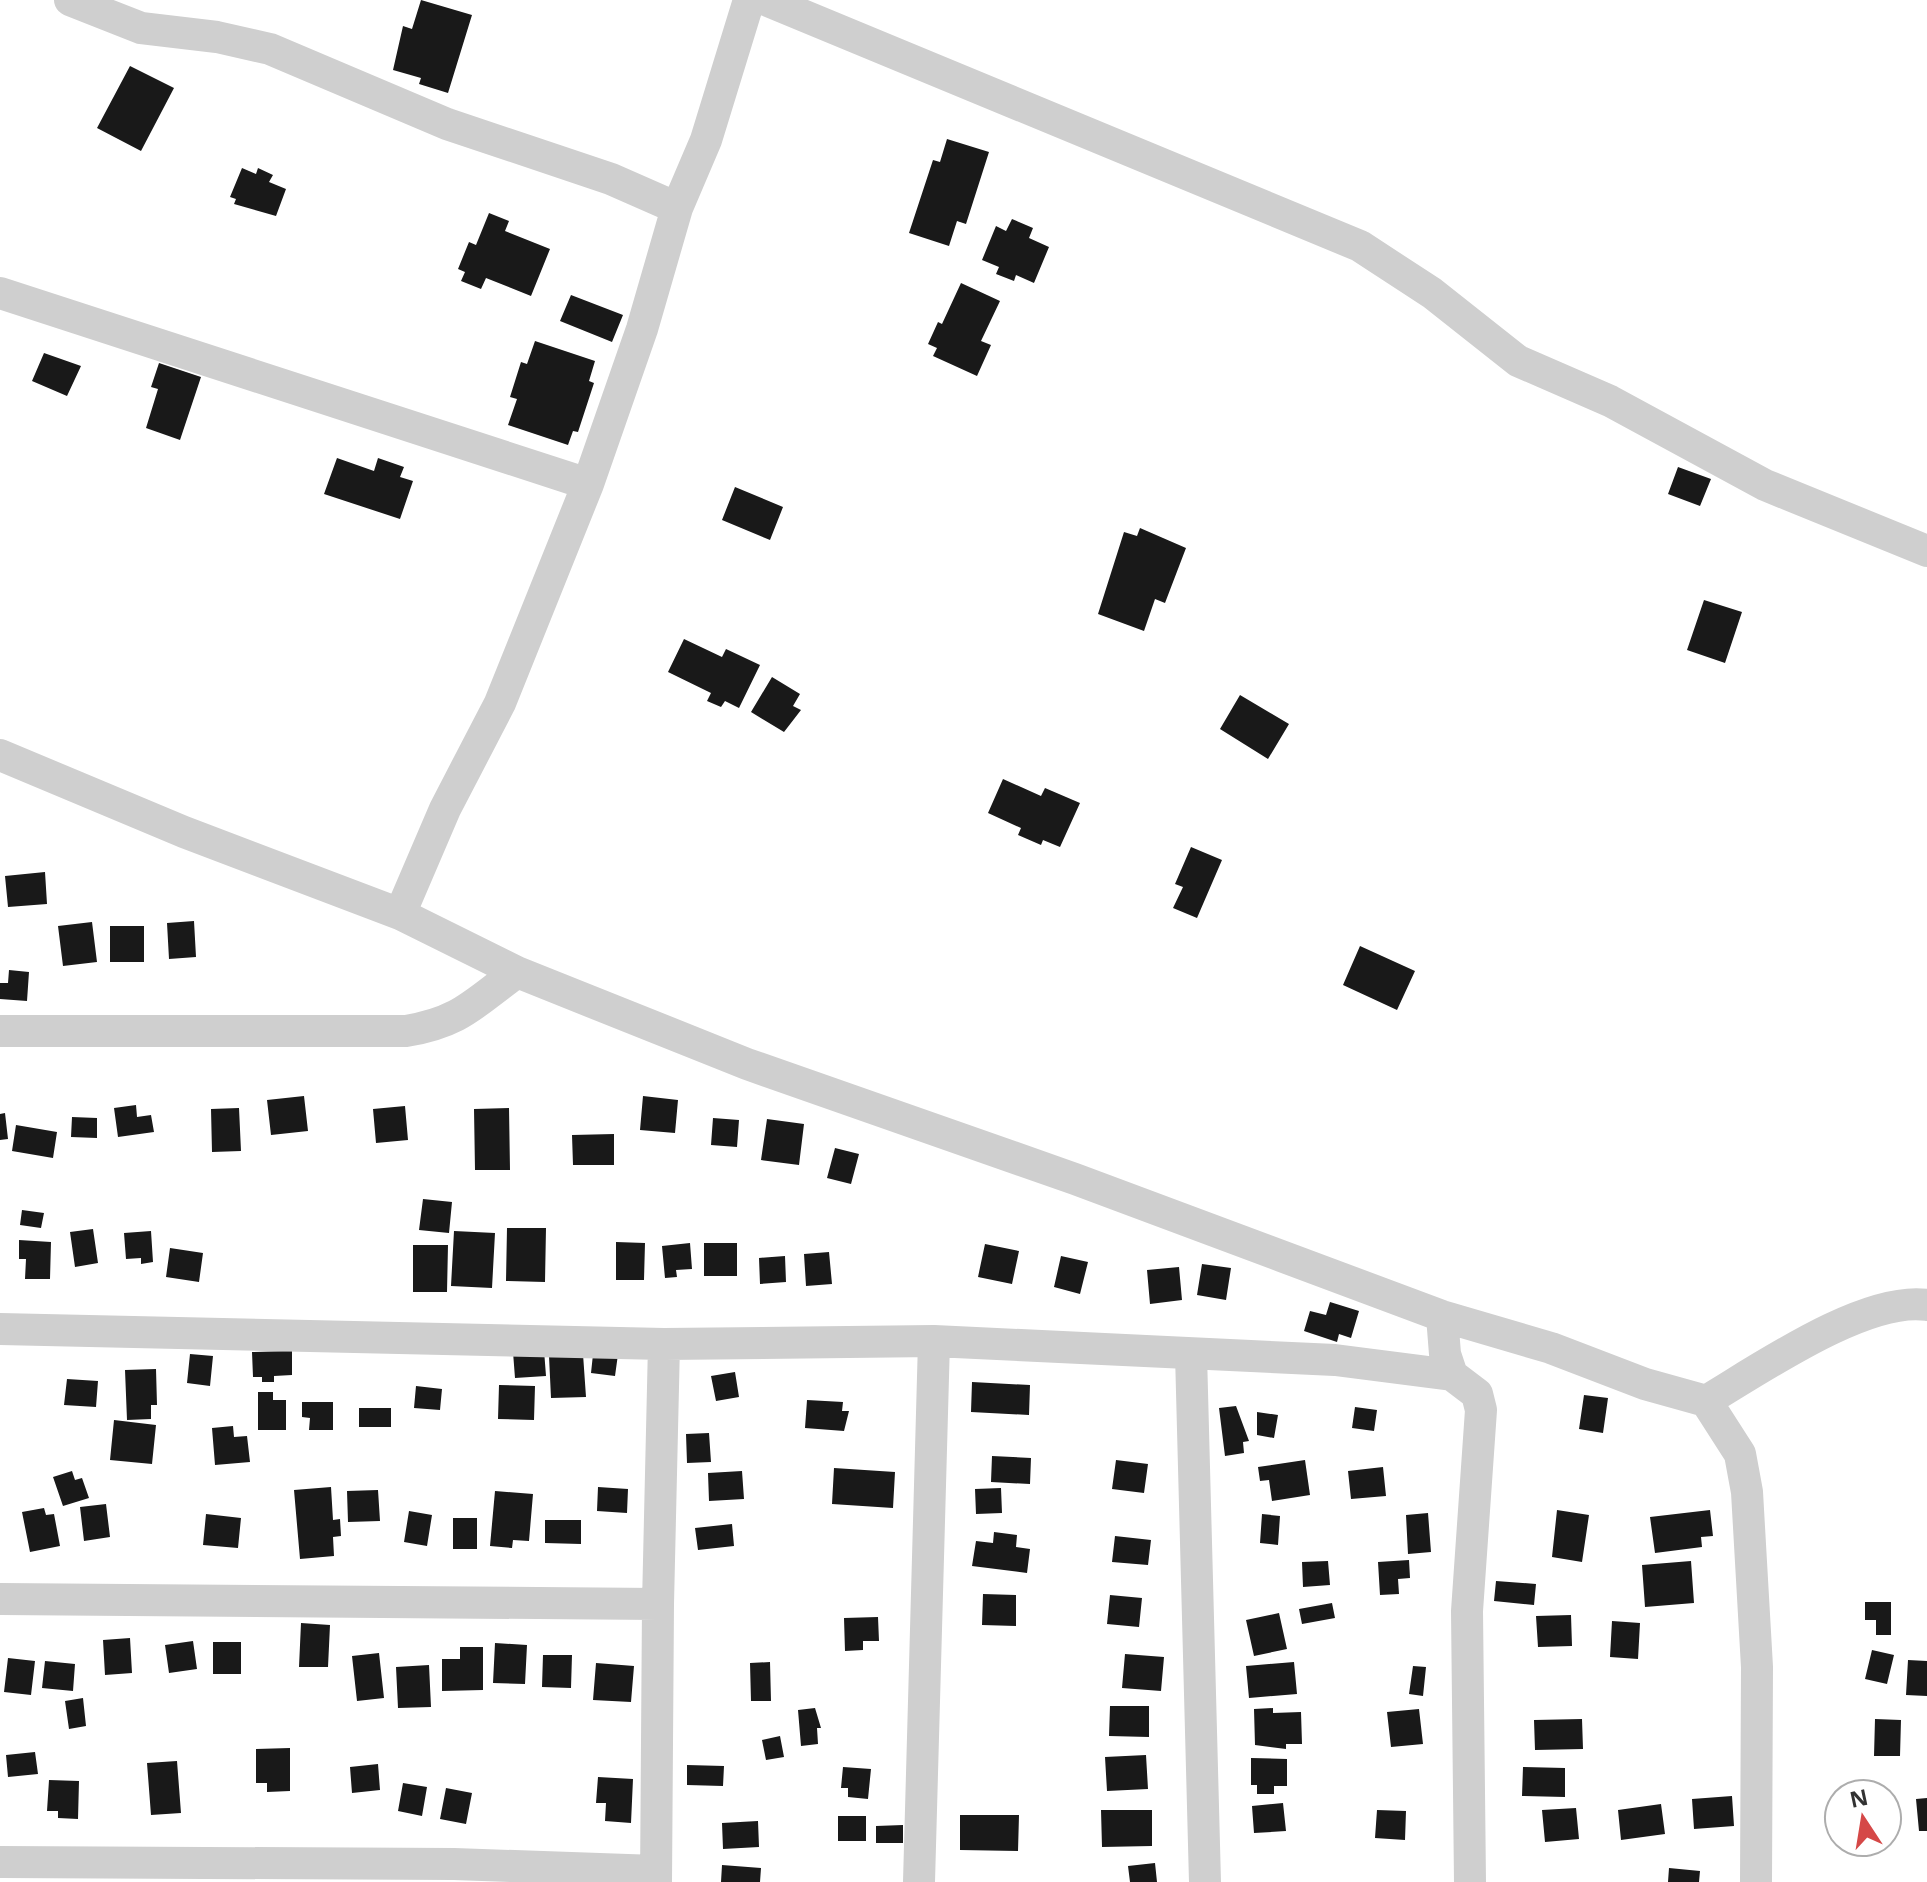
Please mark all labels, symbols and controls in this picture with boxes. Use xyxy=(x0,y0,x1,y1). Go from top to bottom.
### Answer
north arrow xyxy=(1823,1778,1903,1858)
text: N xyxy=(1847,1781,1871,1814)

